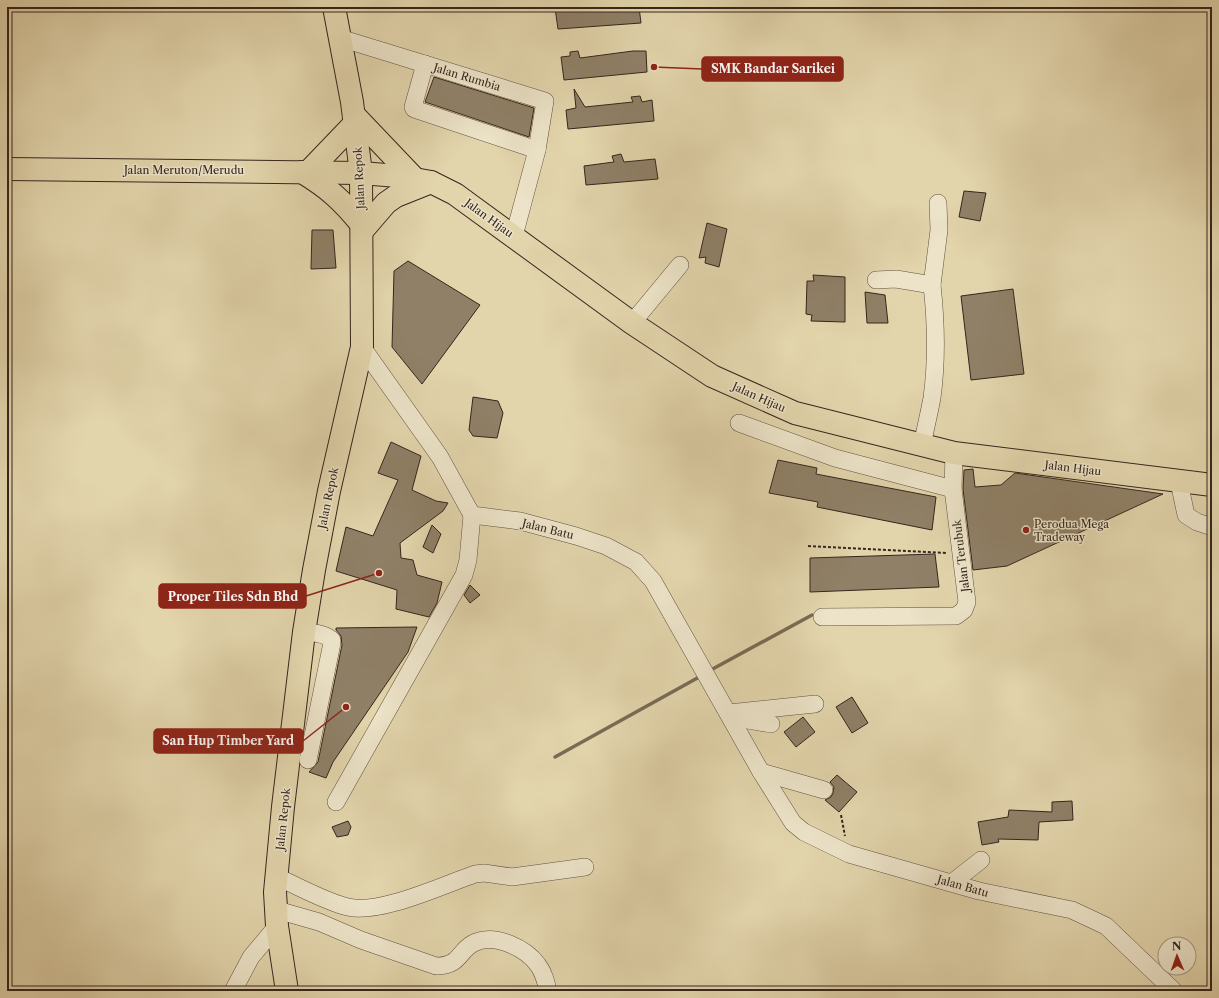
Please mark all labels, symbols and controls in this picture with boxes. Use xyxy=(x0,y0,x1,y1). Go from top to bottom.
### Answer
callout: SMK Bandar Sarikei xyxy=(702,57,843,81)
street label: Jalan Rumbia xyxy=(430,60,502,94)
text: SMK Bandar Sarikei xyxy=(711,61,836,76)
street label: Jalan Repok xyxy=(350,146,368,212)
street label: Jalan Meruton/Merudu xyxy=(122,163,244,177)
street label: Jalan Hijau xyxy=(460,194,516,241)
street label: Jalan Hijau xyxy=(728,378,788,415)
street label: Jalan Hijau xyxy=(1042,457,1102,478)
street label: Jalan Repok xyxy=(314,465,341,532)
street label: Jalan Batu xyxy=(519,515,575,542)
place label: Perodua Mega Tradeway xyxy=(1034,517,1109,544)
street label: Jalan Terubuk xyxy=(950,518,973,595)
marker: Perodua Mega Tradeway xyxy=(1021,525,1031,535)
callout: Proper Tiles Sdn Bhd xyxy=(159,584,306,608)
text: Proper Tiles Sdn Bhd xyxy=(168,589,298,604)
callout: San Hup Timber Yard xyxy=(154,729,303,753)
text: San Hup Timber Yard xyxy=(162,733,294,748)
street label: Jalan Repok xyxy=(273,787,293,853)
street label: Jalan Batu xyxy=(934,871,990,900)
north arrow xyxy=(1157,936,1197,976)
text: N xyxy=(1172,939,1182,953)

